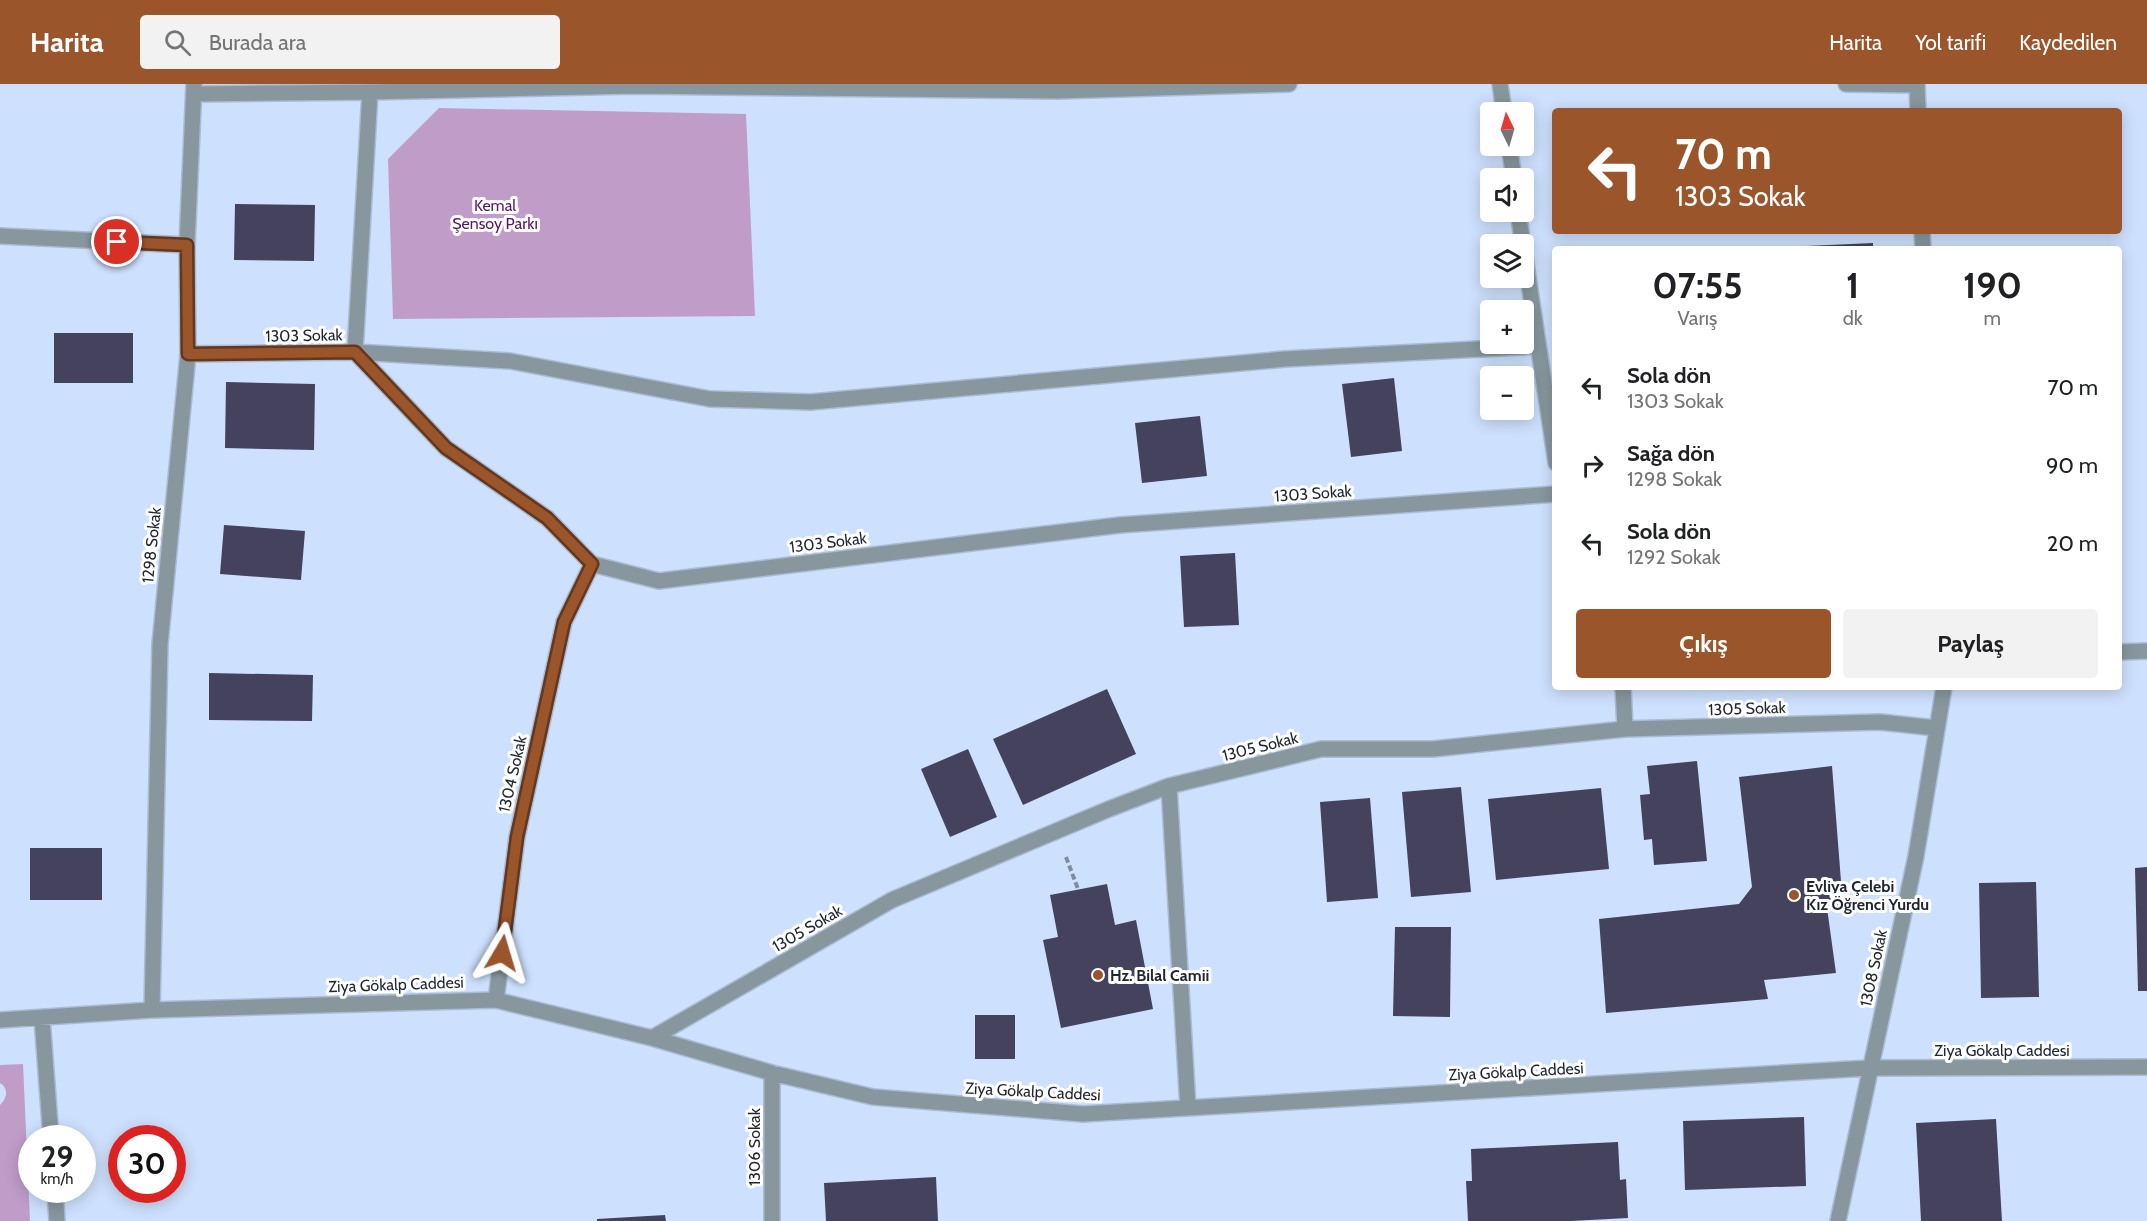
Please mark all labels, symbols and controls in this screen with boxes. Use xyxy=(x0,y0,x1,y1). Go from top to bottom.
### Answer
search box xyxy=(140,15,560,69)
text: Harita xyxy=(30,25,104,59)
icon: search xyxy=(161,26,194,59)
text: Burada ara xyxy=(209,29,306,56)
text: Harita xyxy=(1829,30,1882,55)
text: Yol tarifi xyxy=(1915,30,1986,55)
text: Kaydedilen xyxy=(2019,30,2117,55)
north arrow xyxy=(1480,102,1534,156)
map controls xyxy=(1480,102,1534,420)
text: 70 m xyxy=(1675,128,1772,180)
icon: left xyxy=(1576,132,1654,210)
button: sound xyxy=(1480,168,1534,222)
text: 1303 Sokak xyxy=(1675,180,1806,213)
park label: Kemal Şensoy Parkı xyxy=(452,196,538,233)
pin xyxy=(91,216,142,267)
icon: arrive xyxy=(100,225,133,258)
button: layers xyxy=(1480,234,1534,288)
text: 07:55 xyxy=(1652,263,1743,307)
text: 1 xyxy=(1846,263,1859,307)
text: 190 xyxy=(1963,263,2022,307)
button: + xyxy=(1480,300,1534,354)
text: Varış xyxy=(1677,306,1717,330)
text: dk xyxy=(1843,306,1863,330)
text: m xyxy=(1984,306,2001,330)
street label: 1303 Sokak xyxy=(265,325,344,346)
text: Sola dön xyxy=(1627,362,1711,389)
button: − xyxy=(1480,366,1534,420)
icon: left xyxy=(1576,371,1609,404)
text: 70 m xyxy=(2048,374,2098,401)
text: 1303 Sokak xyxy=(1627,389,1724,413)
text: Sağa dön xyxy=(1627,440,1715,467)
icon: right xyxy=(1576,449,1609,482)
text: 90 m xyxy=(2046,452,2098,479)
text: 1298 Sokak xyxy=(1627,467,1722,491)
street label: 1303 Sokak xyxy=(1274,481,1353,506)
street label: 1298 Sokak xyxy=(138,505,165,584)
text: Sola dön xyxy=(1627,518,1711,545)
icon: left xyxy=(1576,527,1609,560)
street label: 1303 Sokak xyxy=(789,528,868,557)
text: 20 m xyxy=(2047,530,2098,557)
text: 1292 Sokak xyxy=(1627,545,1720,569)
button: Çıkış xyxy=(1576,609,1831,678)
button: Paylaş xyxy=(1843,609,2098,678)
street label: 1305 Sokak xyxy=(1708,698,1787,719)
street label: 1305 Sokak xyxy=(1220,728,1301,765)
street label: 1304 Sokak xyxy=(494,733,531,814)
place label: Evliya Çelebi Kız Öğrenci Yurdu xyxy=(1806,877,1929,914)
marker: Evliya Çelebi Kız Öğrenci Yurdu xyxy=(1787,888,1801,902)
street label: 1305 Sokak xyxy=(769,900,846,956)
position arrow xyxy=(470,921,534,985)
street label: 1308 Sokak xyxy=(1856,927,1891,1008)
place label: Hz. Bilal Camii xyxy=(1110,966,1209,985)
marker: Hz. Bilal Camii xyxy=(1091,968,1105,982)
street label: Ziya Gökalp Caddesi xyxy=(328,973,464,996)
street label: Ziya Gökalp Caddesi xyxy=(1934,1041,2070,1060)
street label: Ziya Gökalp Caddesi xyxy=(1448,1058,1584,1085)
street label: Ziya Gökalp Caddesi xyxy=(965,1078,1101,1105)
street label: 1306 Sokak xyxy=(745,1107,764,1186)
speed limit sign: 30 xyxy=(108,1125,186,1203)
text: 29 xyxy=(41,1138,73,1175)
text: km/h xyxy=(41,1170,73,1188)

